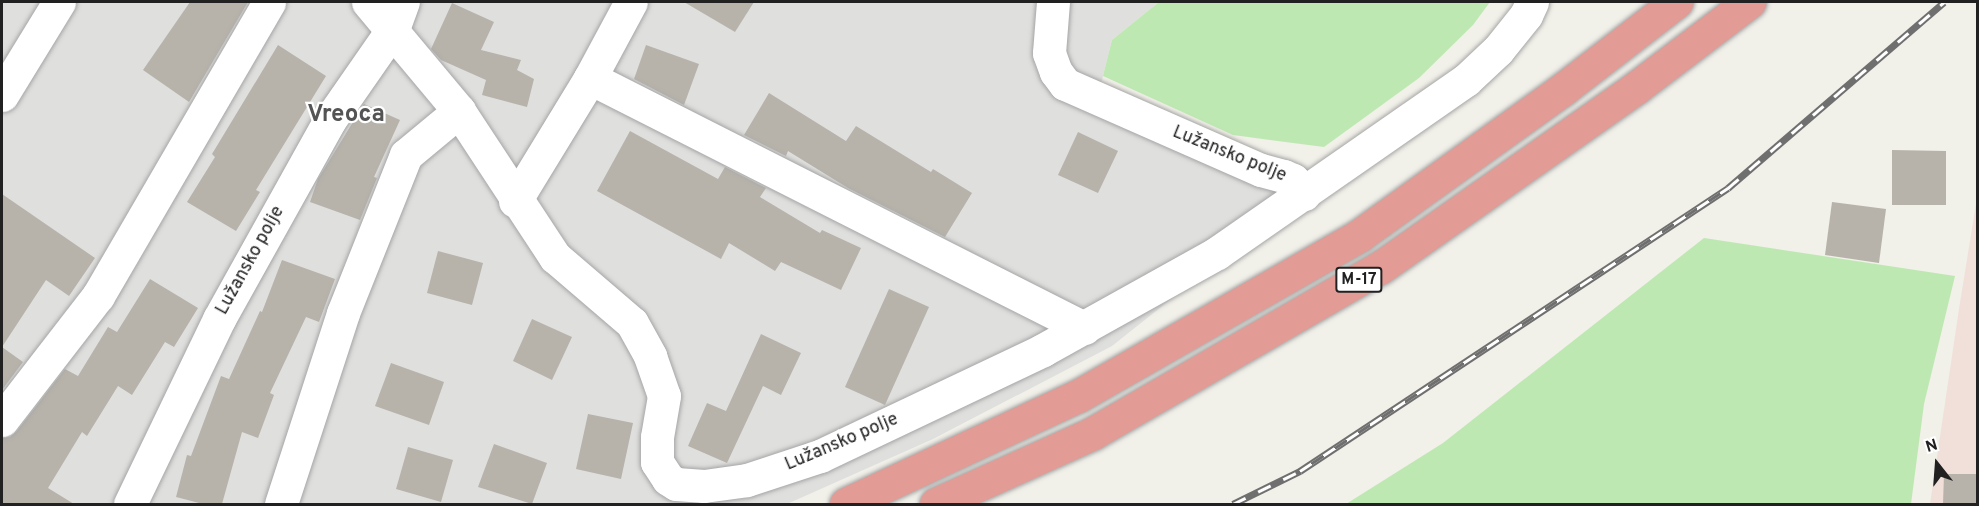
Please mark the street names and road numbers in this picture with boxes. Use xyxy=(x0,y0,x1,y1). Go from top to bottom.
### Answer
street label: Lužansko polje xyxy=(1169,122,1289,188)
street label: Lužansko polje xyxy=(212,203,290,319)
road number: M-17 xyxy=(1335,267,1383,293)
street label: Lužansko polje xyxy=(782,409,902,477)

